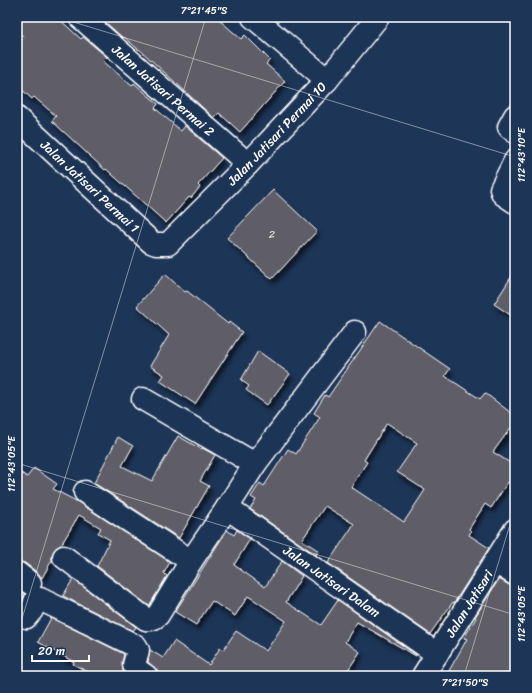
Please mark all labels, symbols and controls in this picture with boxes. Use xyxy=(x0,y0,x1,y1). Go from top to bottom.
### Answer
text: 7°21'45"S xyxy=(181,2,228,20)
street label: Jalan Jatisari Permai 2 xyxy=(106,38,220,142)
street label: Jalan Jatisari Permai 10 xyxy=(221,76,332,192)
text: 112°43'10"E xyxy=(513,126,531,182)
street label: Jalan Jatisari Permai 1 xyxy=(34,133,145,239)
house number: 2 xyxy=(269,225,276,244)
text: 112°43'05"E xyxy=(3,434,21,492)
street label: Jalan Jatisari Dalam xyxy=(278,539,385,624)
street label: Jalan Jatisari xyxy=(439,565,500,643)
text: 112°43'05"E xyxy=(513,584,531,642)
scale bar xyxy=(32,637,89,663)
text: 20 m xyxy=(38,640,65,662)
text: 7°21'50"S xyxy=(442,674,489,692)

